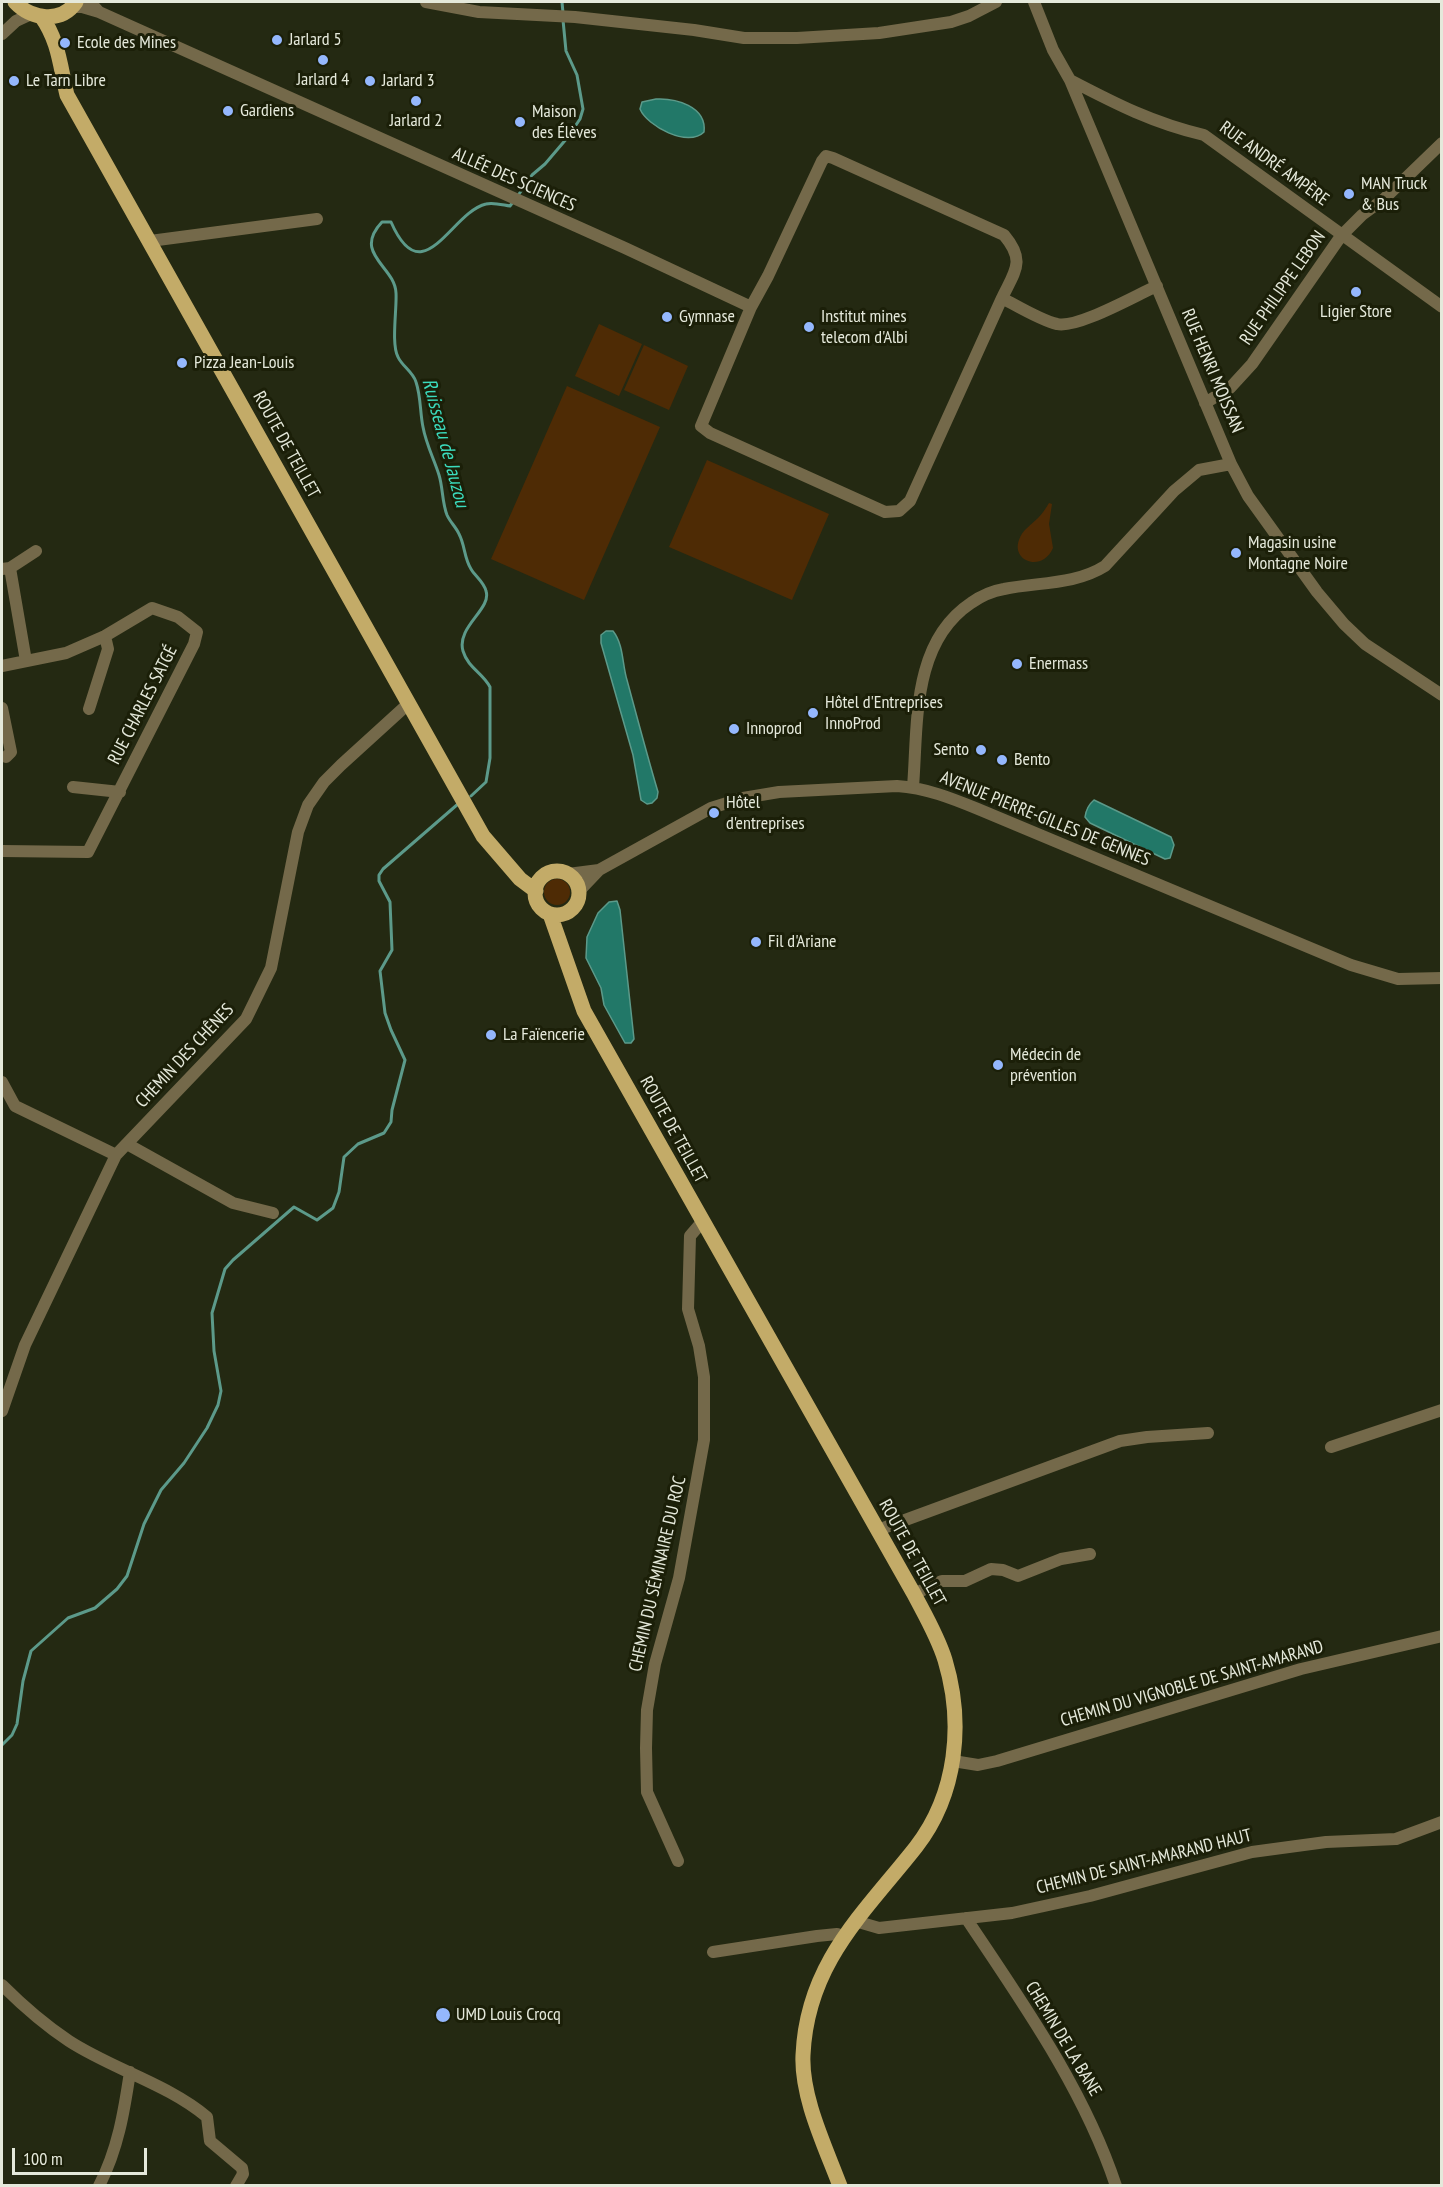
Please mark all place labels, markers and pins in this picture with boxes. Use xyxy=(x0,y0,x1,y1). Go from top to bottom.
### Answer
place label: Jarlard 5 xyxy=(289,29,342,51)
place label: Ecole des Mines xyxy=(77,32,176,54)
marker: Jarlard 5 xyxy=(270,33,284,47)
marker: Ecole des Mines xyxy=(58,36,72,50)
marker: Jarlard 4 xyxy=(316,53,330,67)
place label: Jarlard 4 xyxy=(297,69,349,91)
place label: Le Tarn Libre xyxy=(26,70,106,92)
place label: Jarlard 3 xyxy=(382,70,435,92)
marker: Le Tarn Libre xyxy=(7,74,21,88)
marker: Jarlard 3 xyxy=(363,74,377,88)
marker: Jarlard 2 xyxy=(409,94,423,108)
place label: Gardiens xyxy=(240,100,294,122)
place label: Maison des Élèves xyxy=(532,101,597,144)
marker: Gardiens xyxy=(221,104,235,118)
place label: Jarlard 2 xyxy=(390,110,442,132)
marker: Maison des Élèves xyxy=(513,115,527,129)
place label: MAN Truck & Bus xyxy=(1361,173,1427,216)
marker: MAN Truck & Bus xyxy=(1342,187,1356,201)
marker: Ligier Store xyxy=(1349,285,1363,299)
place label: Ligier Store xyxy=(1320,301,1392,323)
place label: Gymnase xyxy=(679,306,735,328)
place label: Institut mines telecom d'Albi xyxy=(821,306,908,348)
marker: Gymnase xyxy=(660,310,674,324)
marker: Institut mines telecom d'Albi xyxy=(802,320,816,334)
place label: Pizza Jean-Louis xyxy=(194,352,294,374)
marker: Pizza Jean-Louis xyxy=(175,356,189,370)
place label: Magasin usine Montagne Noire xyxy=(1248,532,1348,574)
marker: Magasin usine Montagne Noire xyxy=(1229,546,1243,560)
place label: Enermass xyxy=(1029,653,1088,675)
marker: Enermass xyxy=(1010,657,1024,671)
place label: Hôtel d'Entreprises InnoProd xyxy=(825,692,943,734)
marker: Hôtel d'Entreprises InnoProd xyxy=(806,706,820,720)
place label: Innoprod xyxy=(746,718,802,740)
marker: Innoprod xyxy=(727,722,741,736)
place label: Sento xyxy=(933,739,969,761)
marker: Sento xyxy=(974,743,988,757)
place label: Bento xyxy=(1014,749,1050,771)
marker: Bento xyxy=(995,753,1009,767)
place label: Hôtel d'entreprises xyxy=(726,792,804,834)
marker: Hôtel d'entreprises xyxy=(707,806,721,820)
place label: Fil d'Ariane xyxy=(768,931,837,953)
marker: Fil d'Ariane xyxy=(749,935,763,949)
place label: La Faïencerie xyxy=(503,1024,585,1046)
marker: La Faïencerie xyxy=(484,1028,498,1042)
place label: Médecin de prévention xyxy=(1010,1044,1081,1086)
marker: Médecin de prévention xyxy=(991,1058,1005,1072)
place label: UMD Louis Crocq xyxy=(456,2004,561,2026)
marker: UMD Louis Crocq xyxy=(434,2006,452,2024)

